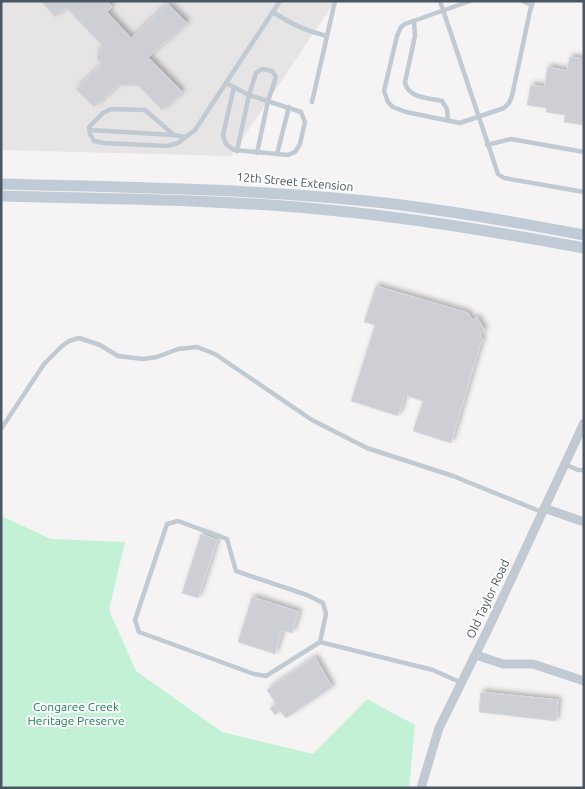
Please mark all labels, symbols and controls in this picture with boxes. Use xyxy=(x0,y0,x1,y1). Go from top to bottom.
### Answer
street label: 12th Street Extension xyxy=(236,170,354,193)
street label: Old Taylor Road xyxy=(464,557,512,640)
park label: Congaree Creek Heritage Preserve xyxy=(27,700,125,727)

